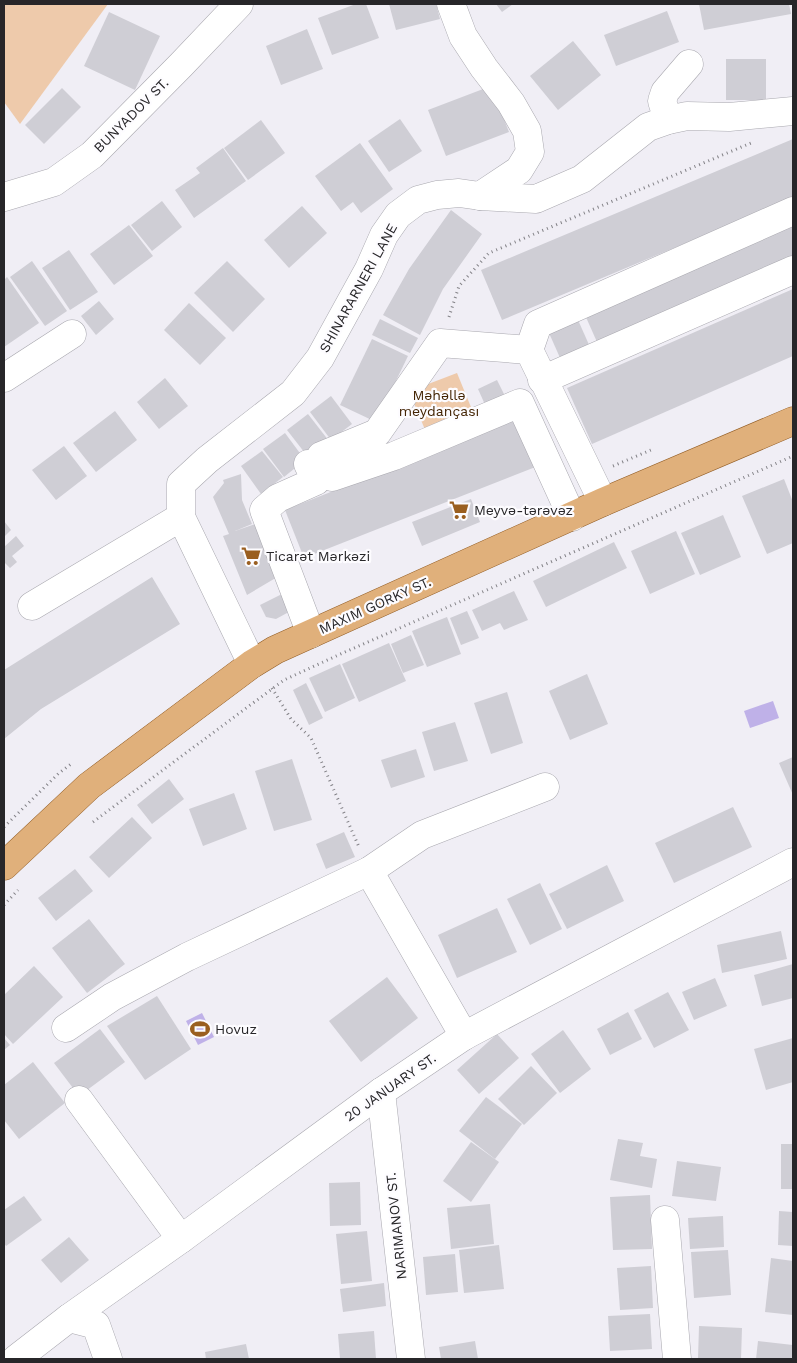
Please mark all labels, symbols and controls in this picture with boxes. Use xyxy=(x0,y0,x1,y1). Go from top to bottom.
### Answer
street label: BUNYADOV ST. xyxy=(90,74,172,156)
street label: SHINARARNERI LANE xyxy=(316,221,400,355)
park label: Məhəllə meydançası xyxy=(399,387,479,419)
supermarket icon: Meyvə-tərəvəz xyxy=(448,499,470,521)
place label: Meyvə-tərəvəz xyxy=(474,502,573,518)
supermarket icon: Ticarət Mərkəzi xyxy=(240,545,262,567)
place label: Ticarət Mərkəzi xyxy=(266,548,370,564)
street label: MAXIM GORKY ST. xyxy=(317,573,433,637)
sports icon: Hovuz xyxy=(189,1018,211,1040)
place label: Hovuz xyxy=(215,1021,257,1037)
street label: 20 JANUARY ST. xyxy=(341,1050,439,1124)
street label: NARIMANOV ST. xyxy=(382,1172,410,1280)

